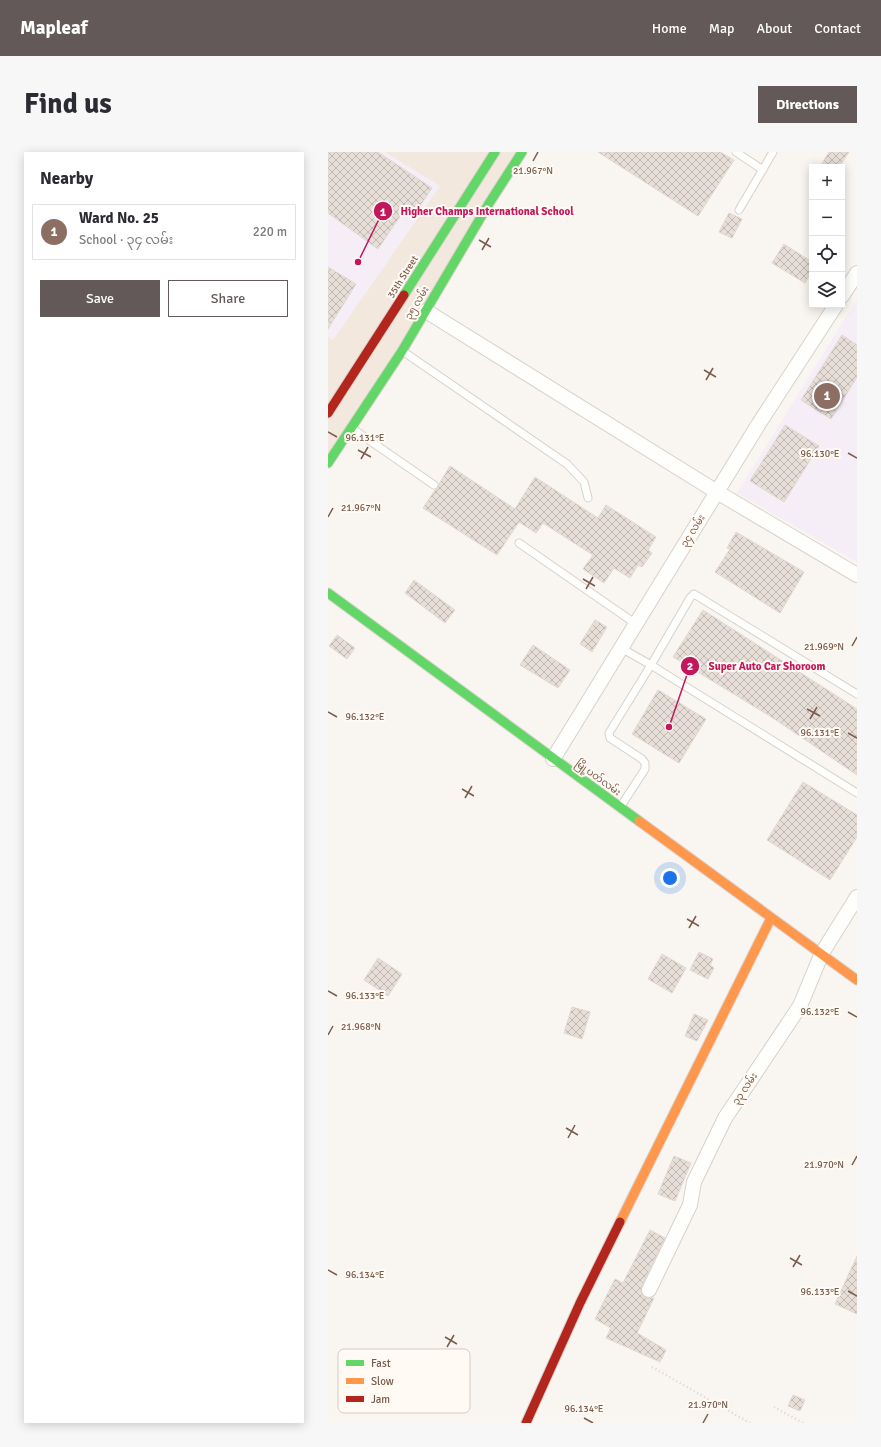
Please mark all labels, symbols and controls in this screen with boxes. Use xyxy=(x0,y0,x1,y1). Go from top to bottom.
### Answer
text: Mapleaf xyxy=(20,16,88,40)
text: Home xyxy=(652,20,687,37)
text: Map xyxy=(709,20,734,37)
text: About xyxy=(756,20,792,37)
text: Contact xyxy=(814,20,861,37)
button: Directions xyxy=(758,86,857,123)
text: Find us xyxy=(24,87,112,121)
map controls xyxy=(809,164,845,308)
button: + xyxy=(809,164,845,200)
text: 21.967°N xyxy=(513,165,553,177)
text: Nearby xyxy=(40,168,93,189)
callout: Higher Champs International School xyxy=(373,200,582,223)
button: − xyxy=(809,200,845,236)
text: 1 xyxy=(380,205,387,220)
text: Higher Champs International School xyxy=(400,205,574,218)
text: Ward No. 25 xyxy=(79,209,159,227)
text: 1 xyxy=(50,224,58,240)
text: 220 m xyxy=(253,224,287,240)
text: School · ၃၄ လမ်း xyxy=(79,232,173,248)
button: locate xyxy=(809,236,845,272)
street label: 35th Street xyxy=(385,253,421,301)
button: layers xyxy=(809,272,845,308)
button: Save xyxy=(40,280,160,317)
button: Share xyxy=(168,280,288,317)
street label: ၃၅ လမ်း xyxy=(401,283,433,323)
pin: 1 xyxy=(814,381,840,411)
text: 96.131°E xyxy=(346,432,385,444)
text: 96.130°E xyxy=(801,448,840,460)
text: 21.967°N xyxy=(341,502,381,514)
street label: ၃၄ လမ်း xyxy=(677,511,709,551)
text: 21.969°N xyxy=(804,641,844,653)
callout: Super Auto Car Shoroom xyxy=(680,654,833,677)
text: 2 xyxy=(687,659,693,674)
text: Super Auto Car Shoroom xyxy=(709,660,826,673)
text: 96.132°E xyxy=(346,711,385,723)
text: 96.131°E xyxy=(801,727,840,739)
street label: မြို့ပတ်လမ်း xyxy=(572,756,624,800)
your location xyxy=(660,868,680,888)
text: 96.133°E xyxy=(346,990,385,1002)
text: 96.132°E xyxy=(801,1006,840,1018)
text: 21.968°N xyxy=(341,1021,381,1033)
street label: ၃၃ လမ်း xyxy=(728,1070,762,1108)
text: 21.970°N xyxy=(804,1159,844,1171)
text: 96.134°E xyxy=(346,1269,385,1281)
text: 96.133°E xyxy=(801,1286,840,1298)
legend xyxy=(338,1349,470,1413)
text: Fast xyxy=(371,1357,391,1370)
text: Slow xyxy=(371,1375,394,1388)
text: Jam xyxy=(371,1393,390,1406)
text: 21.970°N xyxy=(688,1399,728,1411)
text: 96.134°E xyxy=(565,1403,604,1415)

